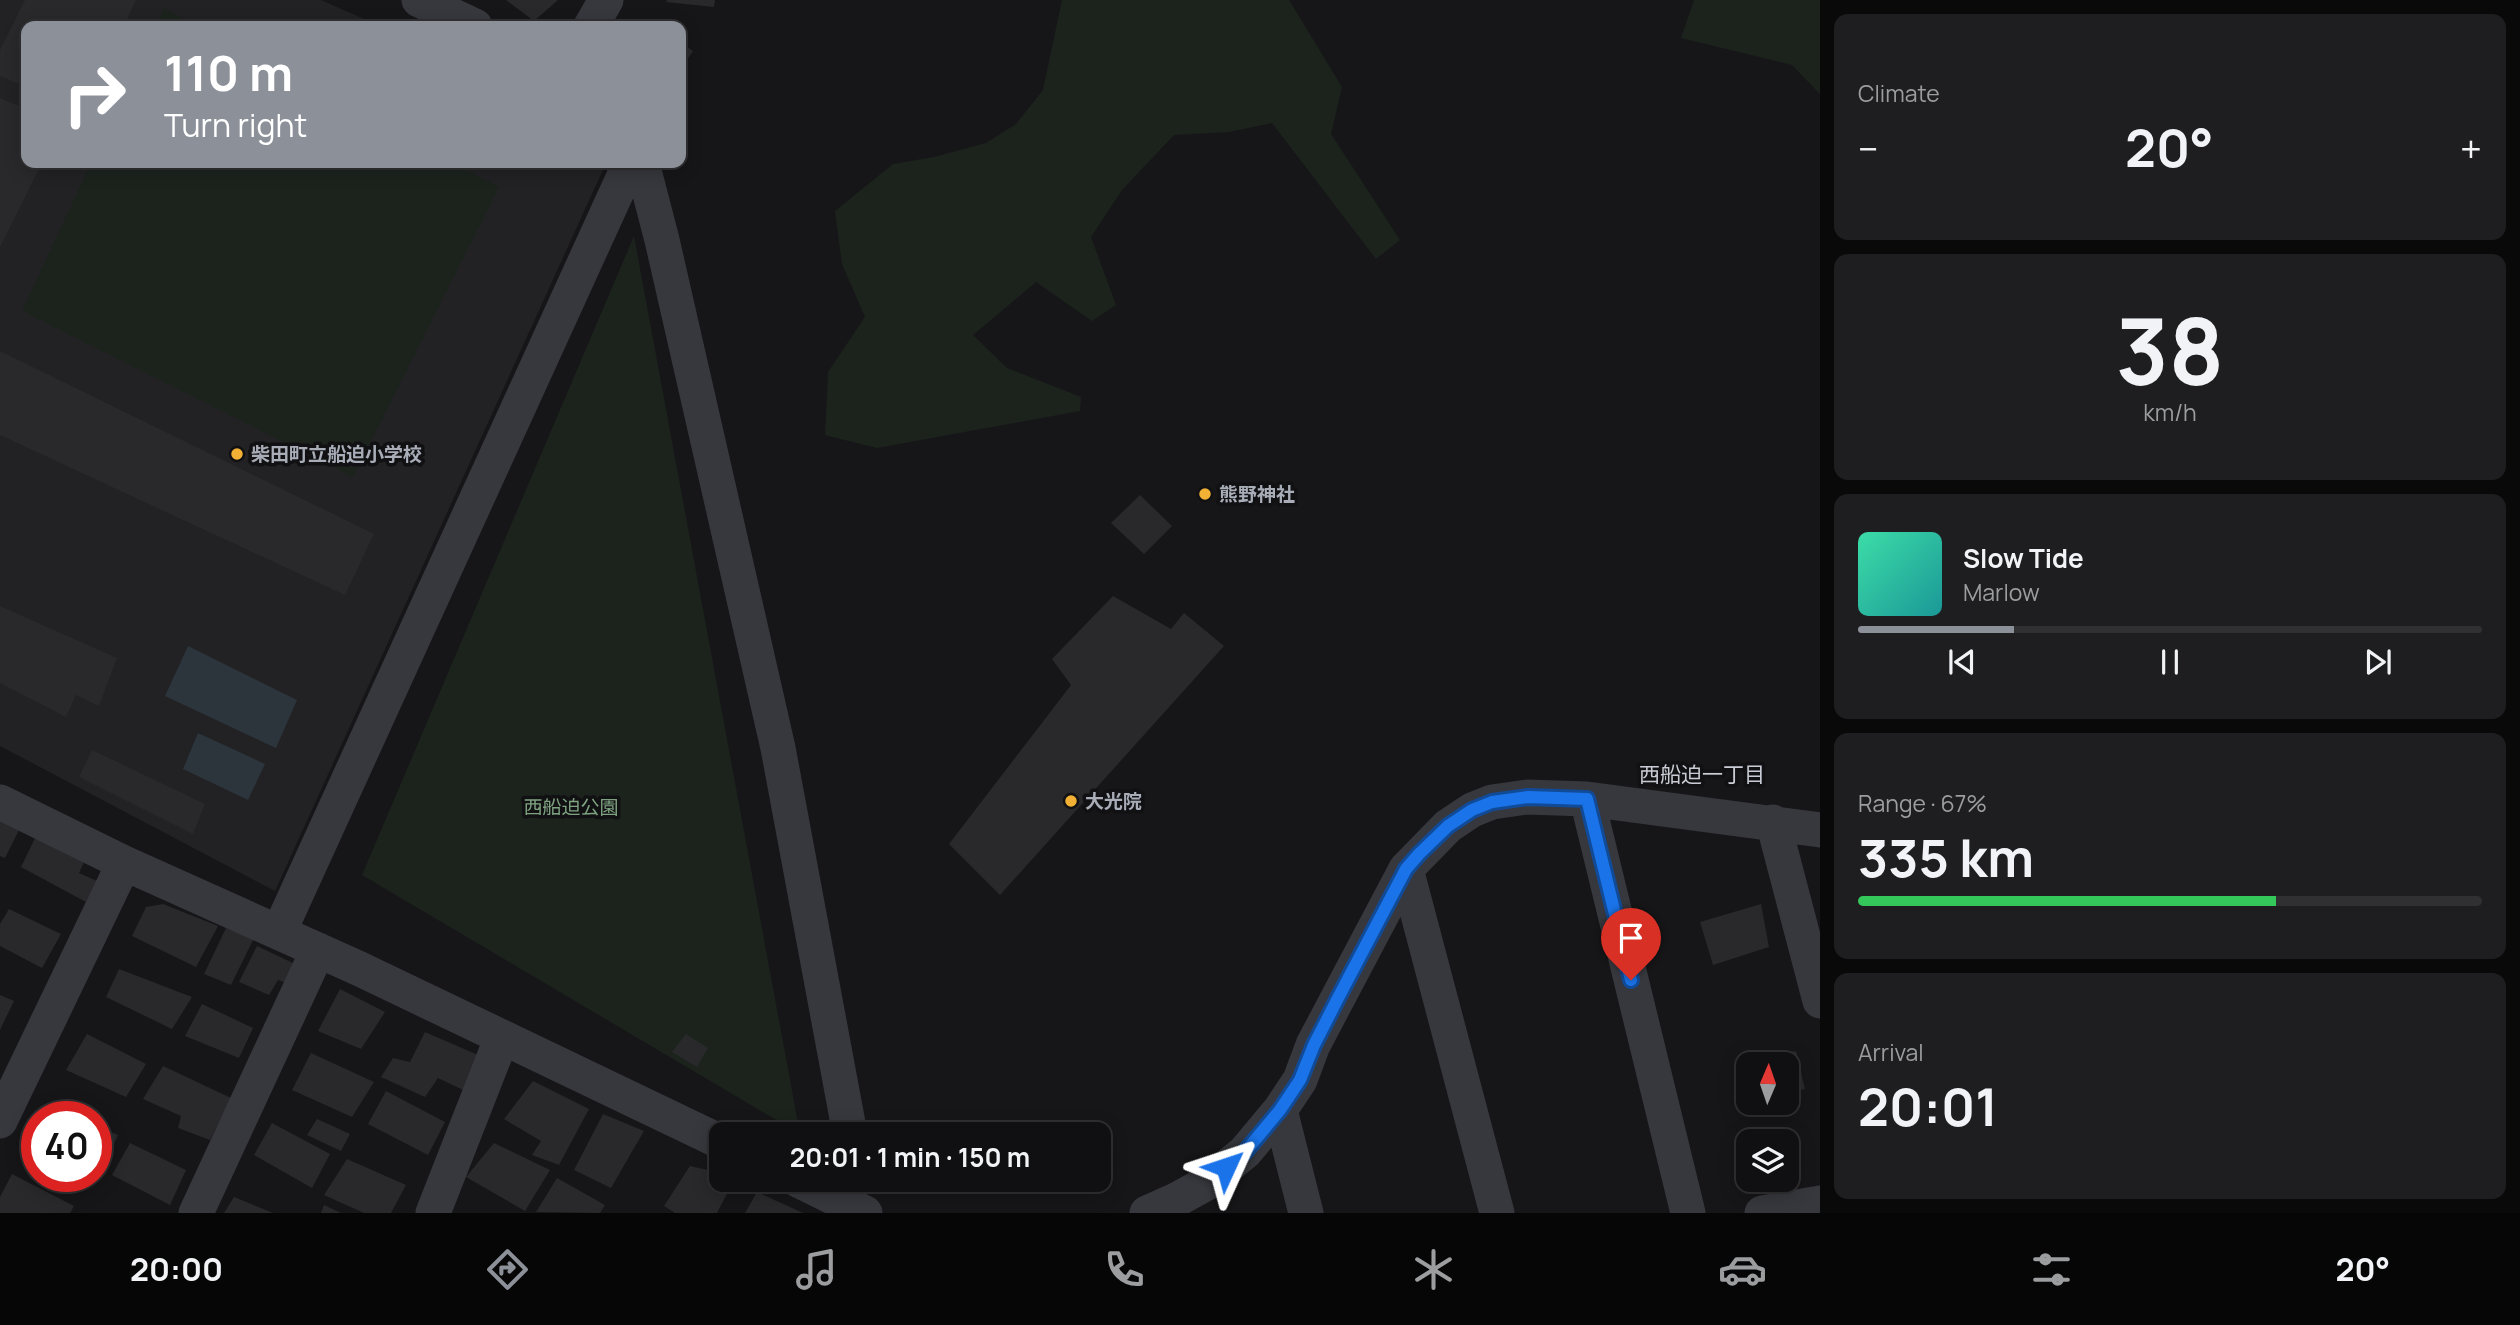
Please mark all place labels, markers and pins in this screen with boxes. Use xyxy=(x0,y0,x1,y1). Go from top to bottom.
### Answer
place label: 柴田町立船迫小学校 xyxy=(251,441,422,467)
marker: 柴田町立船迫小学校 xyxy=(229,446,245,462)
place label: 熊野神社 xyxy=(1219,481,1295,507)
marker: 熊野神社 xyxy=(1197,486,1213,502)
place label: 大光院 xyxy=(1085,788,1142,814)
marker: 大光院 xyxy=(1063,793,1079,809)
pin xyxy=(1601,908,1661,980)

